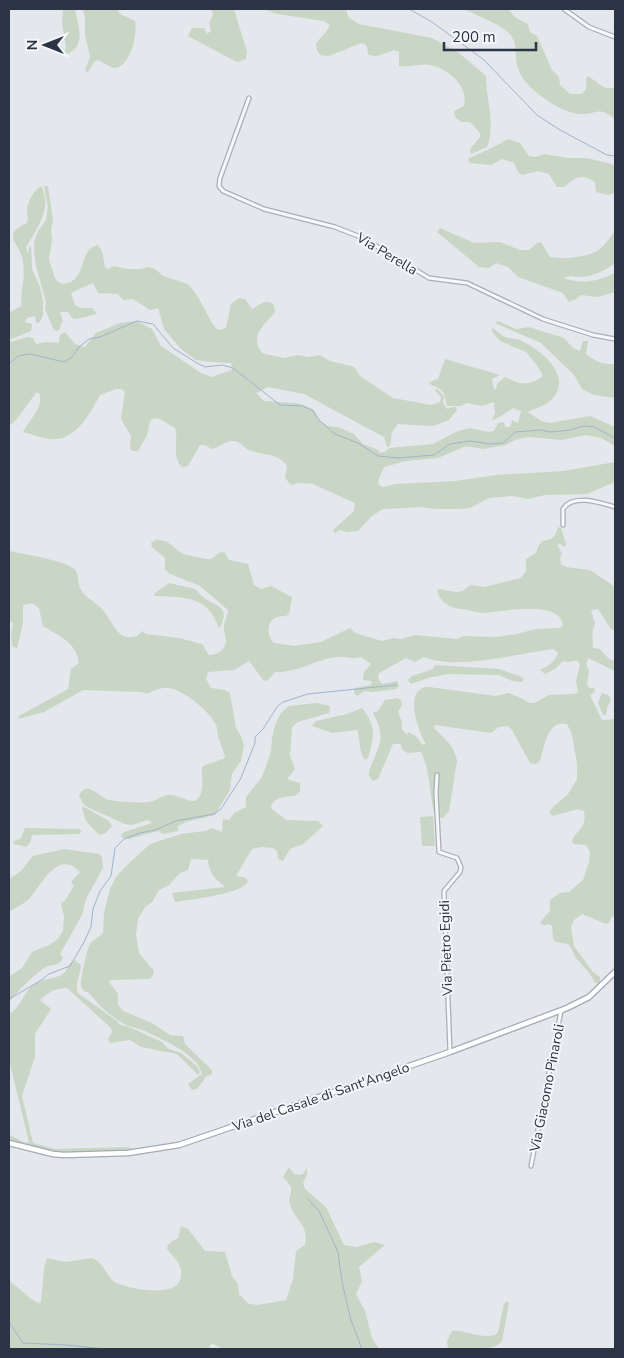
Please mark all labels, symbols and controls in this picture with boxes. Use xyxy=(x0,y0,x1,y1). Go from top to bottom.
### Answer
north arrow xyxy=(20,20,70,70)
scale bar xyxy=(444,20,536,52)
text: 200 m xyxy=(452,27,496,47)
text: N xyxy=(23,40,42,50)
street label: Via Perella xyxy=(352,228,421,280)
street label: Via Pietro Egidi xyxy=(435,900,457,997)
street label: Via Giacomo Pinaroli xyxy=(525,1022,569,1155)
street label: Via del Casale di Sant'Angelo xyxy=(229,1058,412,1137)

